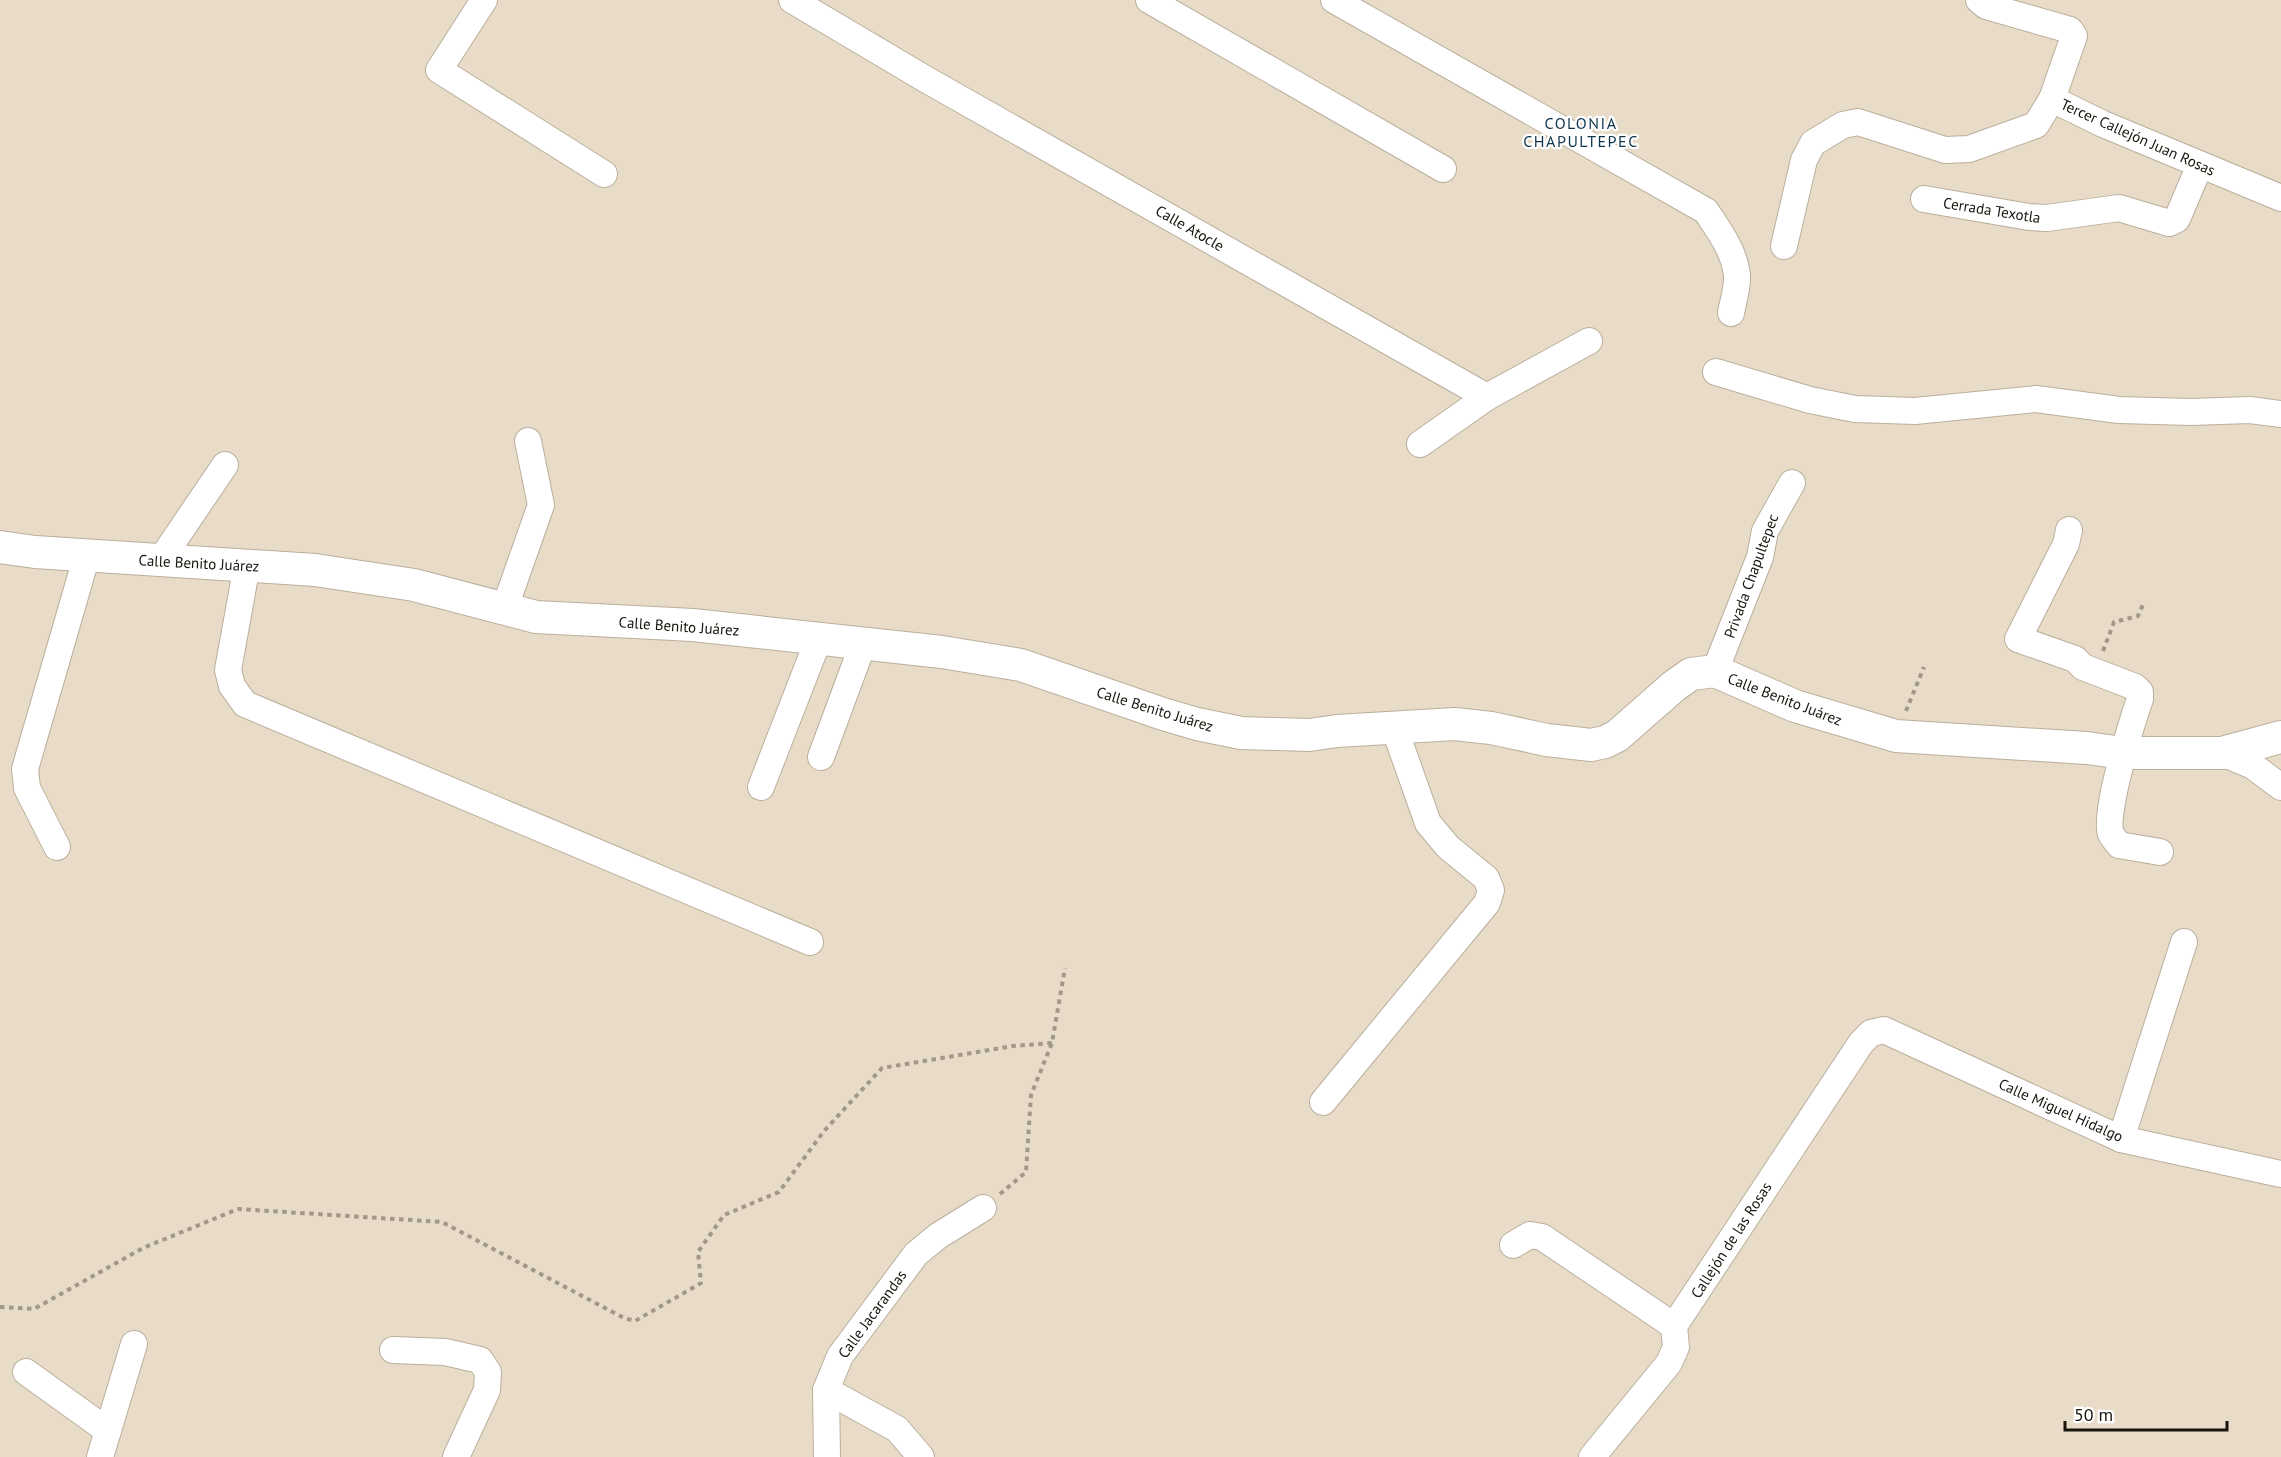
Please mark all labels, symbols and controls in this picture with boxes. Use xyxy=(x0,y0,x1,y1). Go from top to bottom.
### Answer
street label: Tercer Callejón Juan Rosas xyxy=(2058,94,2218,180)
district label: COLONIA CHAPULTEPEC xyxy=(1523,113,1639,151)
street label: Cerrada Texotla xyxy=(1942,193,2042,227)
street label: Calle Atocle xyxy=(1152,201,1228,255)
street label: Privada Chapultepec xyxy=(1720,511,1782,641)
street label: Calle Benito Juárez xyxy=(138,550,260,576)
street label: Calle Benito Juárez xyxy=(618,612,740,640)
street label: Calle Benito Juárez xyxy=(1725,668,1845,730)
street label: Calle Benito Juárez xyxy=(1094,682,1216,736)
street label: Calle Miguel Hidalgo xyxy=(1996,1074,2126,1146)
street label: Callejón de las Rosas xyxy=(1686,1178,1776,1302)
street label: Calle Jacarandas xyxy=(834,1266,910,1362)
scale bar xyxy=(2065,1394,2227,1432)
text: 50 m xyxy=(2074,1403,2113,1426)

